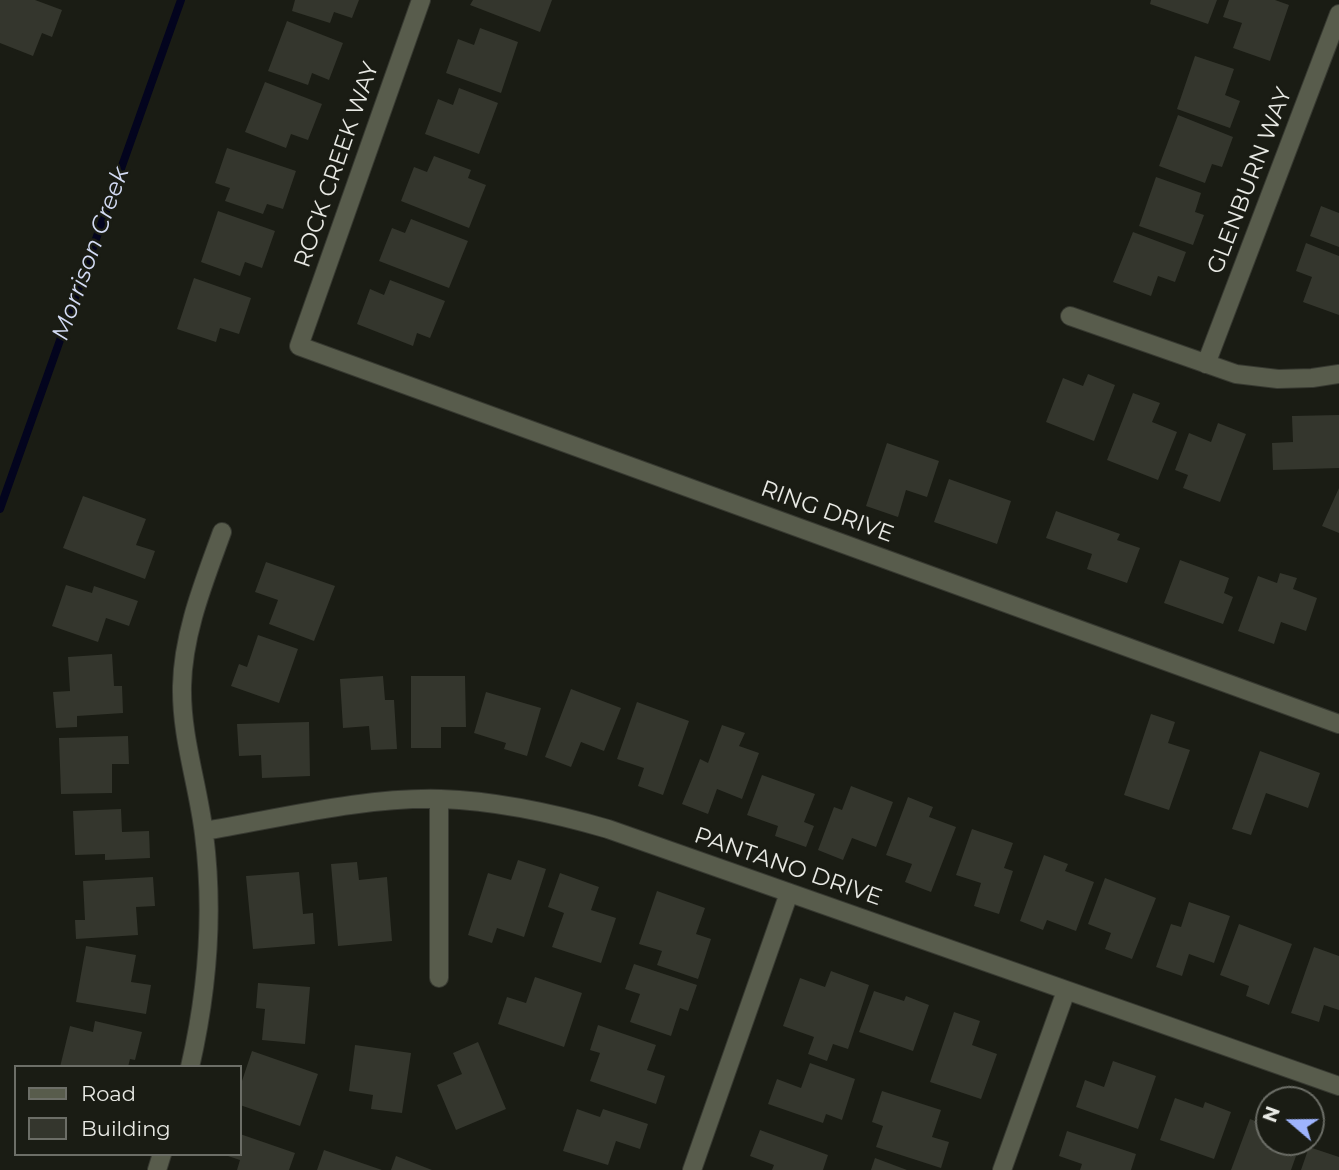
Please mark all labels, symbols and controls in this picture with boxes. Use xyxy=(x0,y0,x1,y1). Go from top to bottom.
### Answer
street label: ROCK CREEK WAY xyxy=(289,59,385,271)
street label: GLENBURN WAY xyxy=(1202,84,1298,278)
water label: Morrison Creek xyxy=(46,163,136,345)
street label: RING DRIVE xyxy=(757,475,897,549)
street label: PANTANO DRIVE xyxy=(690,822,886,912)
legend xyxy=(14,1065,242,1156)
text: Road xyxy=(81,1081,136,1106)
north arrow xyxy=(1255,1086,1325,1156)
text: N xyxy=(1258,1103,1285,1125)
text: Building xyxy=(81,1116,171,1141)

